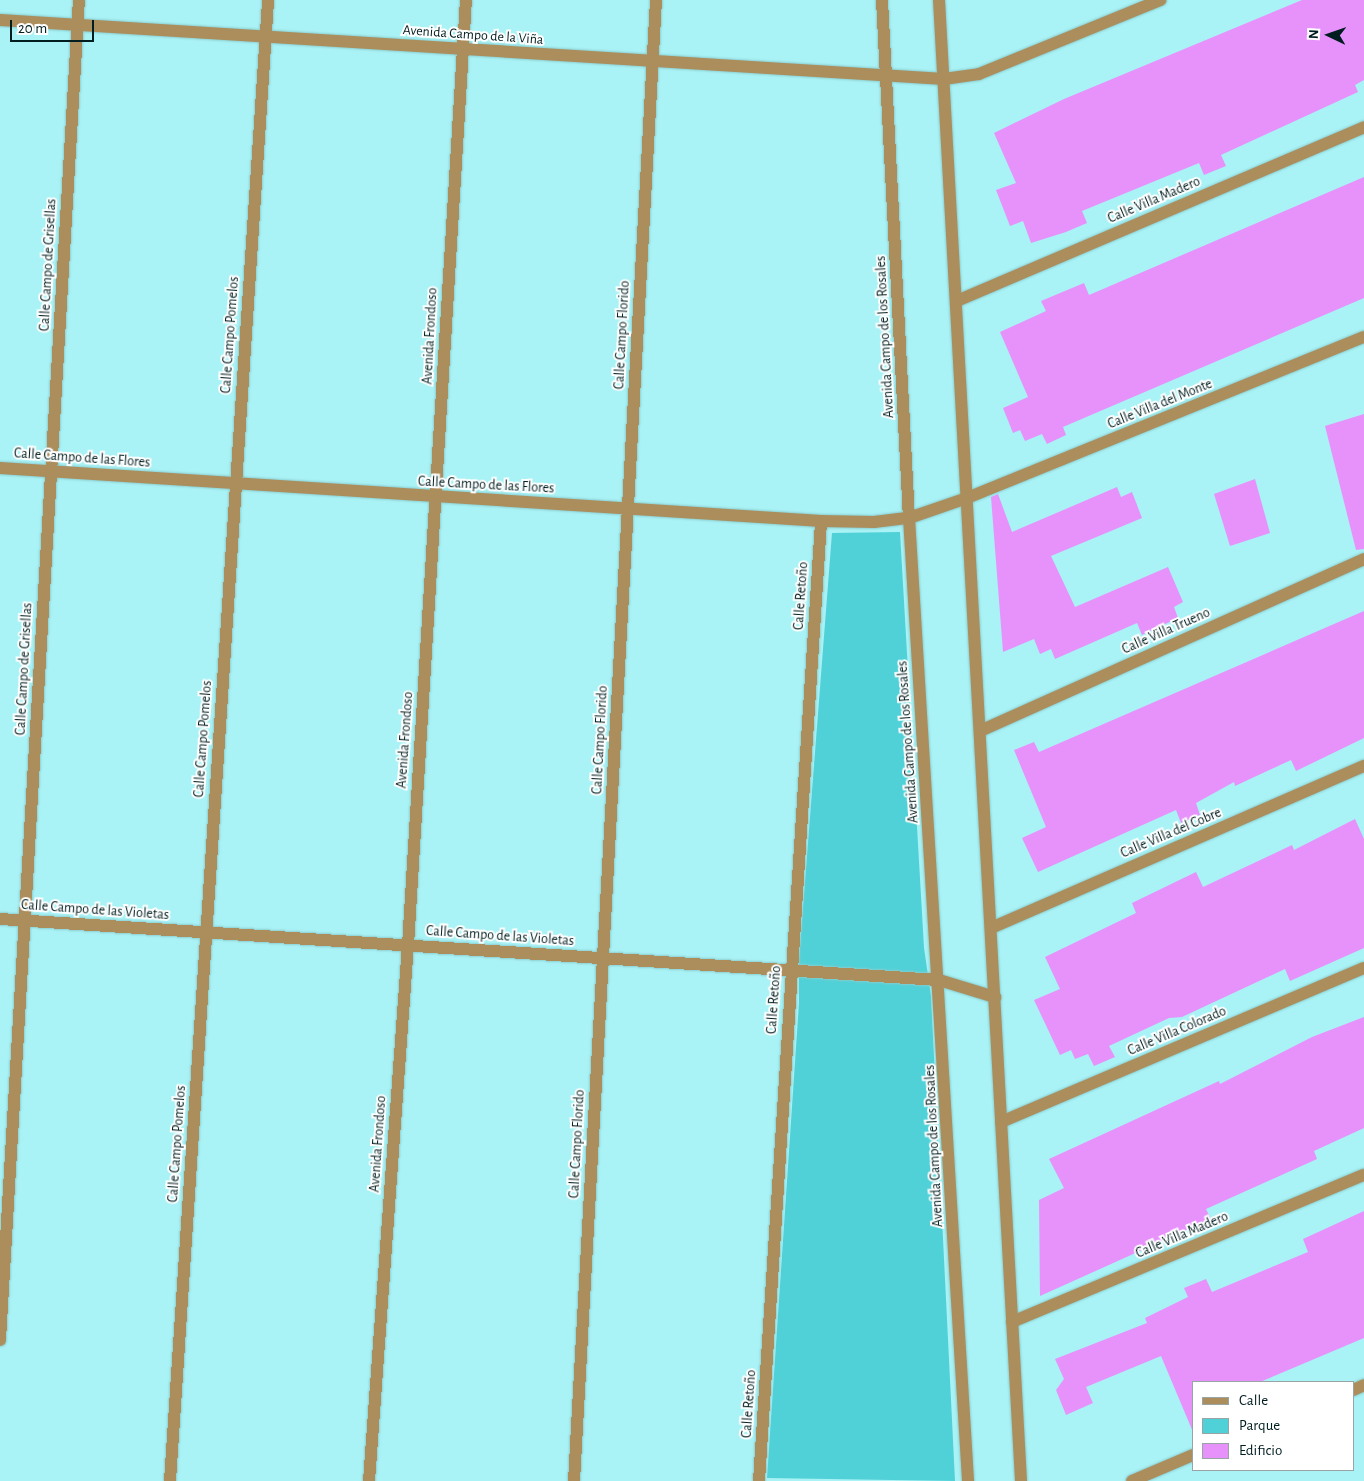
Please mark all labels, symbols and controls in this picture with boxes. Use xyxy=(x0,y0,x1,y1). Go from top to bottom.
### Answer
scale bar xyxy=(12,10,96,42)
north arrow xyxy=(1304,10,1354,60)
text: 20 m xyxy=(18,21,47,36)
street label: Avenida Campo de la Viña xyxy=(402,22,544,48)
text: N xyxy=(1307,29,1321,39)
street label: Calle Villa Madero xyxy=(1105,173,1203,227)
street label: Calle Campo de Grisellas xyxy=(36,198,60,332)
street label: Avenida Campo de los Rosales xyxy=(872,255,898,419)
street label: Calle Campo Pomelos xyxy=(218,276,242,394)
street label: Calle Campo Florido xyxy=(611,280,633,390)
street label: Avenida Frondoso xyxy=(419,287,441,385)
street label: Calle Villa del Monte xyxy=(1105,375,1215,433)
street label: Calle Campo de las Flores xyxy=(13,445,151,471)
street label: Calle Campo de las Flores xyxy=(417,473,555,497)
street label: Calle Retoño xyxy=(790,561,812,631)
street label: Calle Campo de Grisellas xyxy=(12,602,36,736)
street label: Calle Villa Trueno xyxy=(1119,604,1213,658)
street label: Avenida Campo de los Rosales xyxy=(894,660,922,824)
street label: Calle Campo Pomelos xyxy=(191,680,215,798)
street label: Calle Campo Florido xyxy=(589,685,611,795)
street label: Avenida Frondoso xyxy=(393,691,417,789)
street label: Calle Villa del Cobre xyxy=(1118,804,1224,862)
street label: Calle Campo de las Violetas xyxy=(21,896,169,924)
street label: Calle Campo de las Violetas xyxy=(426,922,574,950)
street label: Calle Retoño xyxy=(763,965,785,1035)
street label: Calle Villa Colorado xyxy=(1125,1003,1229,1059)
street label: Avenida Campo de los Rosales xyxy=(921,1064,947,1228)
street label: Calle Campo Pomelos xyxy=(165,1085,189,1203)
street label: Calle Campo Florido xyxy=(566,1089,588,1199)
street label: Avenida Frondoso xyxy=(366,1095,390,1193)
street label: Calle Villa Madero xyxy=(1133,1208,1231,1262)
street label: Calle Retoño xyxy=(738,1369,760,1439)
legend xyxy=(1192,1381,1354,1471)
text: Calle xyxy=(1239,1393,1268,1408)
text: Parque xyxy=(1239,1418,1280,1433)
text: Edificio xyxy=(1239,1443,1282,1458)

